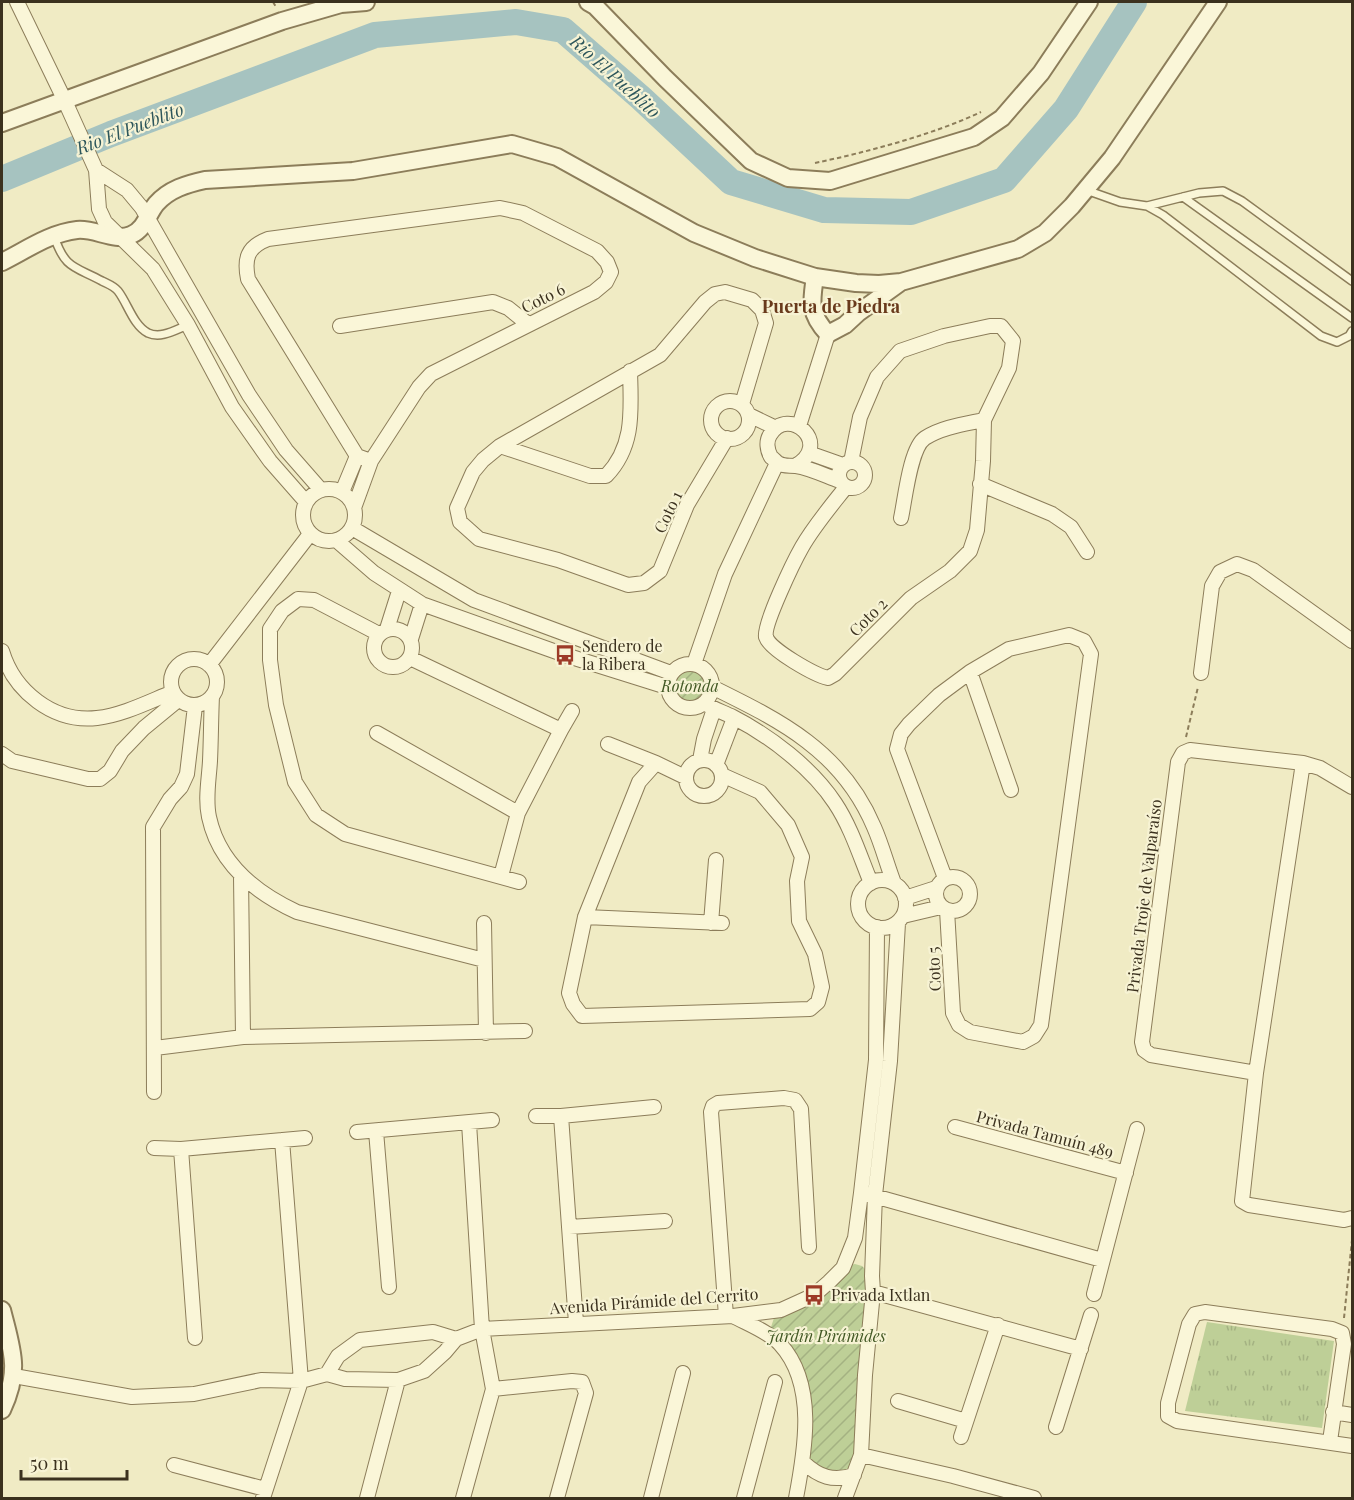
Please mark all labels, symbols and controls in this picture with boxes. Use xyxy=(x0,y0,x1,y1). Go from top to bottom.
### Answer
water label: Rio El Pueblito xyxy=(565,29,666,123)
water label: Rio El Pueblito xyxy=(71,96,187,160)
street label: Coto 6 xyxy=(517,278,568,317)
district label: Puerta de Piedra xyxy=(762,294,901,318)
street label: Coto 1 xyxy=(649,487,686,536)
street label: Coto 2 xyxy=(844,593,891,640)
place label: Sendero de la Ribera xyxy=(582,635,663,674)
bus stop icon: Sendero de la Ribera xyxy=(553,643,577,667)
park label: Rotonda xyxy=(660,675,719,696)
street label: Privada Troje de Valparaíso xyxy=(1121,798,1166,994)
street label: Coto 5 xyxy=(922,946,945,992)
street label: Privada Tamuín 489 xyxy=(974,1105,1116,1162)
street label: Avenida Pirámide del Cerrito xyxy=(548,1283,759,1318)
bus stop icon: Privada Ixtlan xyxy=(802,1283,826,1307)
place label: Privada Ixtlan xyxy=(831,1284,931,1305)
park label: Jardín Pirámides xyxy=(766,1325,886,1346)
scale bar xyxy=(21,1443,128,1481)
text: 50 m xyxy=(30,1451,69,1475)

